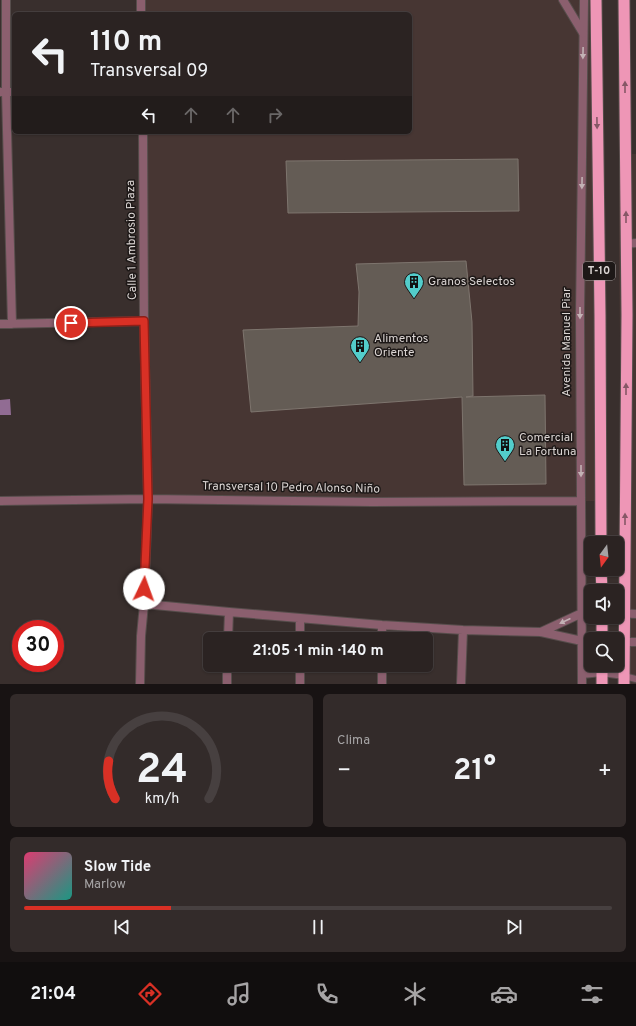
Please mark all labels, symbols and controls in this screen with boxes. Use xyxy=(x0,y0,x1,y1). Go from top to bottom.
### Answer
text: 110 m xyxy=(90,25,162,61)
icon: left xyxy=(24,28,76,80)
one-way arrow xyxy=(580,47,586,60)
text: Transversal 09 xyxy=(90,60,208,83)
one-way arrow xyxy=(622,80,628,93)
icon: left xyxy=(138,104,160,126)
icon: ahead xyxy=(180,104,202,126)
icon: ahead xyxy=(222,104,244,126)
icon: right xyxy=(264,104,286,126)
one-way arrow xyxy=(594,117,601,129)
one-way arrow xyxy=(579,177,585,190)
street label: Calle 1 Ambrosio Plaza xyxy=(123,180,141,300)
one-way arrow xyxy=(623,210,629,223)
road number: T-10 xyxy=(583,262,615,280)
building icon: Granos Selectos xyxy=(403,271,425,299)
place label: Granos Selectos xyxy=(428,274,515,290)
street label: Avenida Manuel Piar xyxy=(559,287,575,397)
pin xyxy=(54,306,88,340)
one-way arrow xyxy=(577,307,583,320)
icon: arrive xyxy=(60,312,82,334)
place label: Alimentos Oriente xyxy=(374,331,428,361)
building icon: Alimentos Oriente xyxy=(349,335,371,363)
one-way arrow xyxy=(623,382,629,395)
place label: Comercial La Fortuna xyxy=(519,430,576,460)
building icon: Comercial La Fortuna xyxy=(494,434,516,462)
one-way arrow xyxy=(578,465,584,478)
street label: Transversal 10 Pedro Alonso Niño xyxy=(202,478,380,498)
one-way arrow xyxy=(622,512,628,525)
north arrow xyxy=(584,536,624,576)
map controls xyxy=(584,536,624,672)
position arrow xyxy=(123,568,165,610)
button: sound xyxy=(584,584,624,624)
one-way arrow xyxy=(560,618,571,624)
speed limit sign: 30 xyxy=(12,620,64,672)
button: search xyxy=(584,632,624,672)
text: 21:05 · 1 min · 140 m xyxy=(252,642,384,661)
text: Clima xyxy=(337,733,370,749)
text: 24 xyxy=(135,744,188,797)
text: 21° xyxy=(453,753,496,790)
text: − xyxy=(337,758,351,785)
text: + xyxy=(598,758,612,785)
text: km/h xyxy=(144,789,179,807)
text: Slow Tide xyxy=(84,858,151,877)
text: Marlow xyxy=(84,877,126,893)
icon: previous xyxy=(111,916,133,938)
icon: pause xyxy=(307,916,329,938)
icon: next xyxy=(503,916,525,938)
icon: directions xyxy=(136,980,164,1008)
icon: music xyxy=(225,980,253,1008)
icon: phone xyxy=(313,980,341,1008)
icon: climate xyxy=(401,980,429,1008)
icon: car xyxy=(490,980,518,1008)
icon: filters xyxy=(578,980,606,1008)
text: 21:04 xyxy=(30,983,76,1006)

